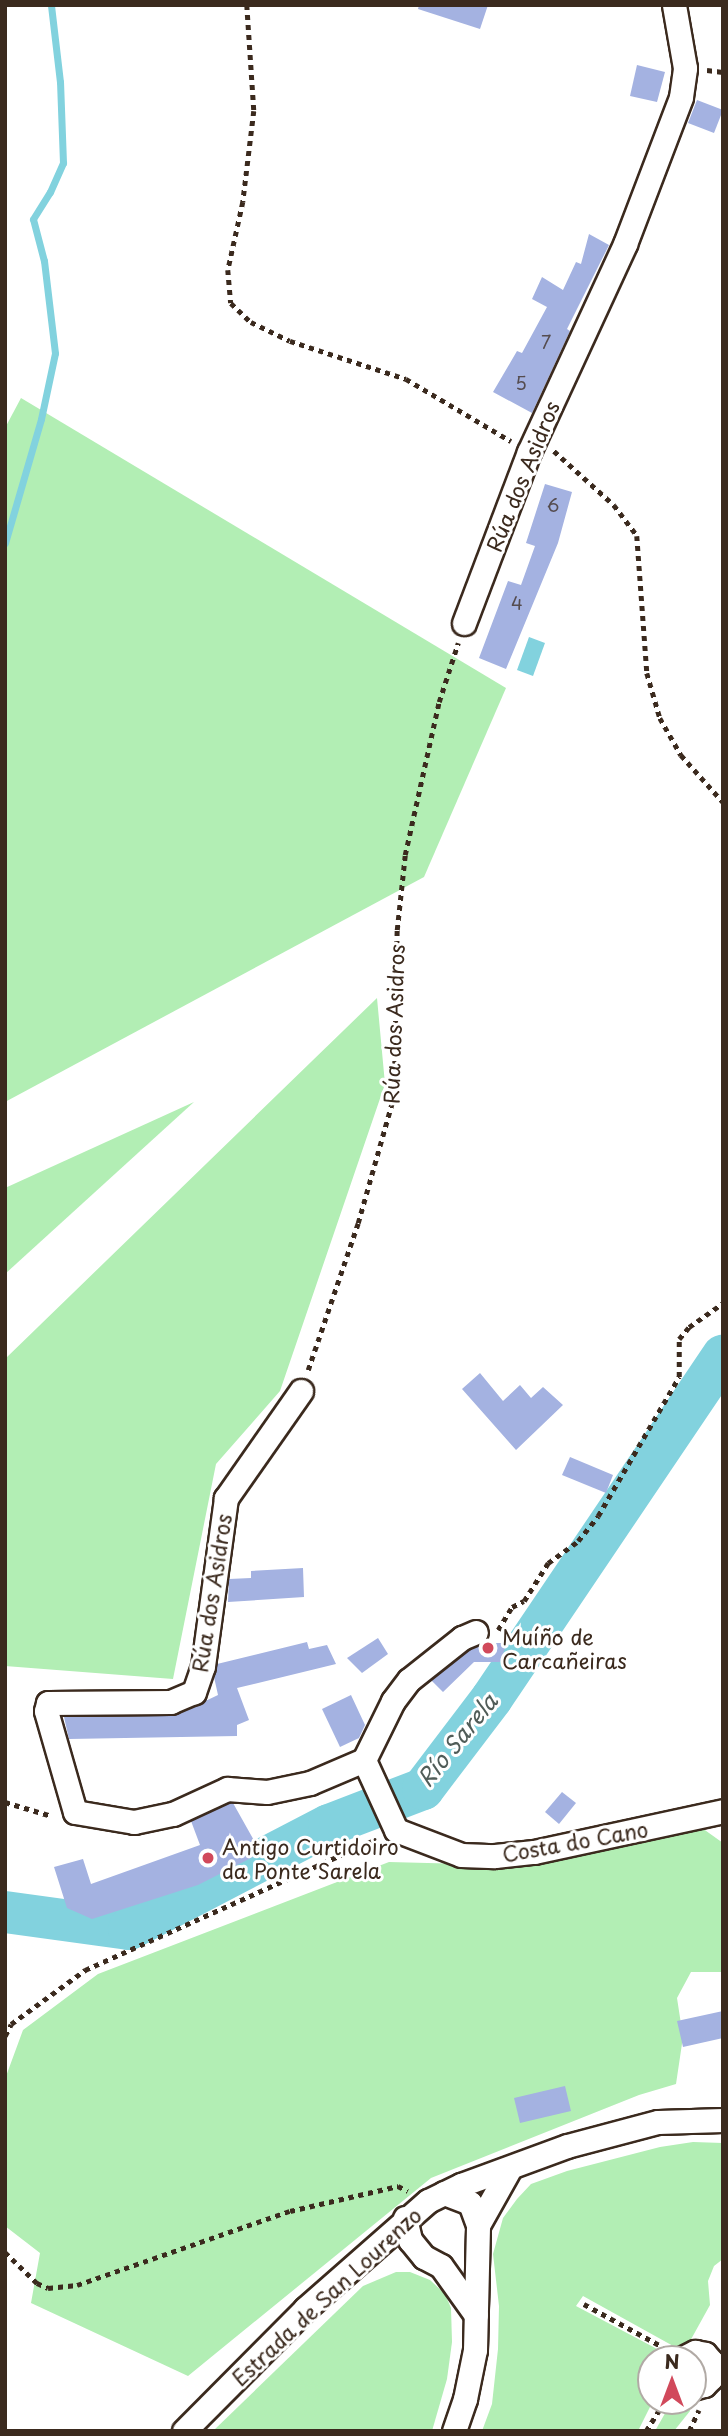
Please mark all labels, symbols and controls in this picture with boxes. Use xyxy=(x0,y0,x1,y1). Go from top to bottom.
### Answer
house number: 7 xyxy=(541,331,551,353)
house number: 5 xyxy=(515,372,527,394)
street label: Rúa dos Asidros xyxy=(480,397,564,555)
house number: 6 xyxy=(547,494,559,516)
house number: 4 xyxy=(511,592,523,614)
street label: Rúa dos Asidros xyxy=(378,943,408,1105)
street label: Rúa dos Asidros xyxy=(186,1512,236,1674)
place label: Muíño de Carcañeiras xyxy=(502,1623,627,1673)
marker: Muíño de Carcañeiras xyxy=(480,1640,496,1656)
water label: Río Sarela xyxy=(411,1687,503,1793)
street label: Costa do Cano xyxy=(500,1816,650,1866)
place label: Antigo Curtidoiro da Ponte Sarela xyxy=(222,1833,399,1883)
marker: Antigo Curtidoiro da Ponte Sarela xyxy=(200,1850,216,1866)
street label: Estrada de San Lourenzo xyxy=(226,2201,426,2391)
north arrow xyxy=(637,2345,707,2415)
text: N xyxy=(664,2347,680,2375)

